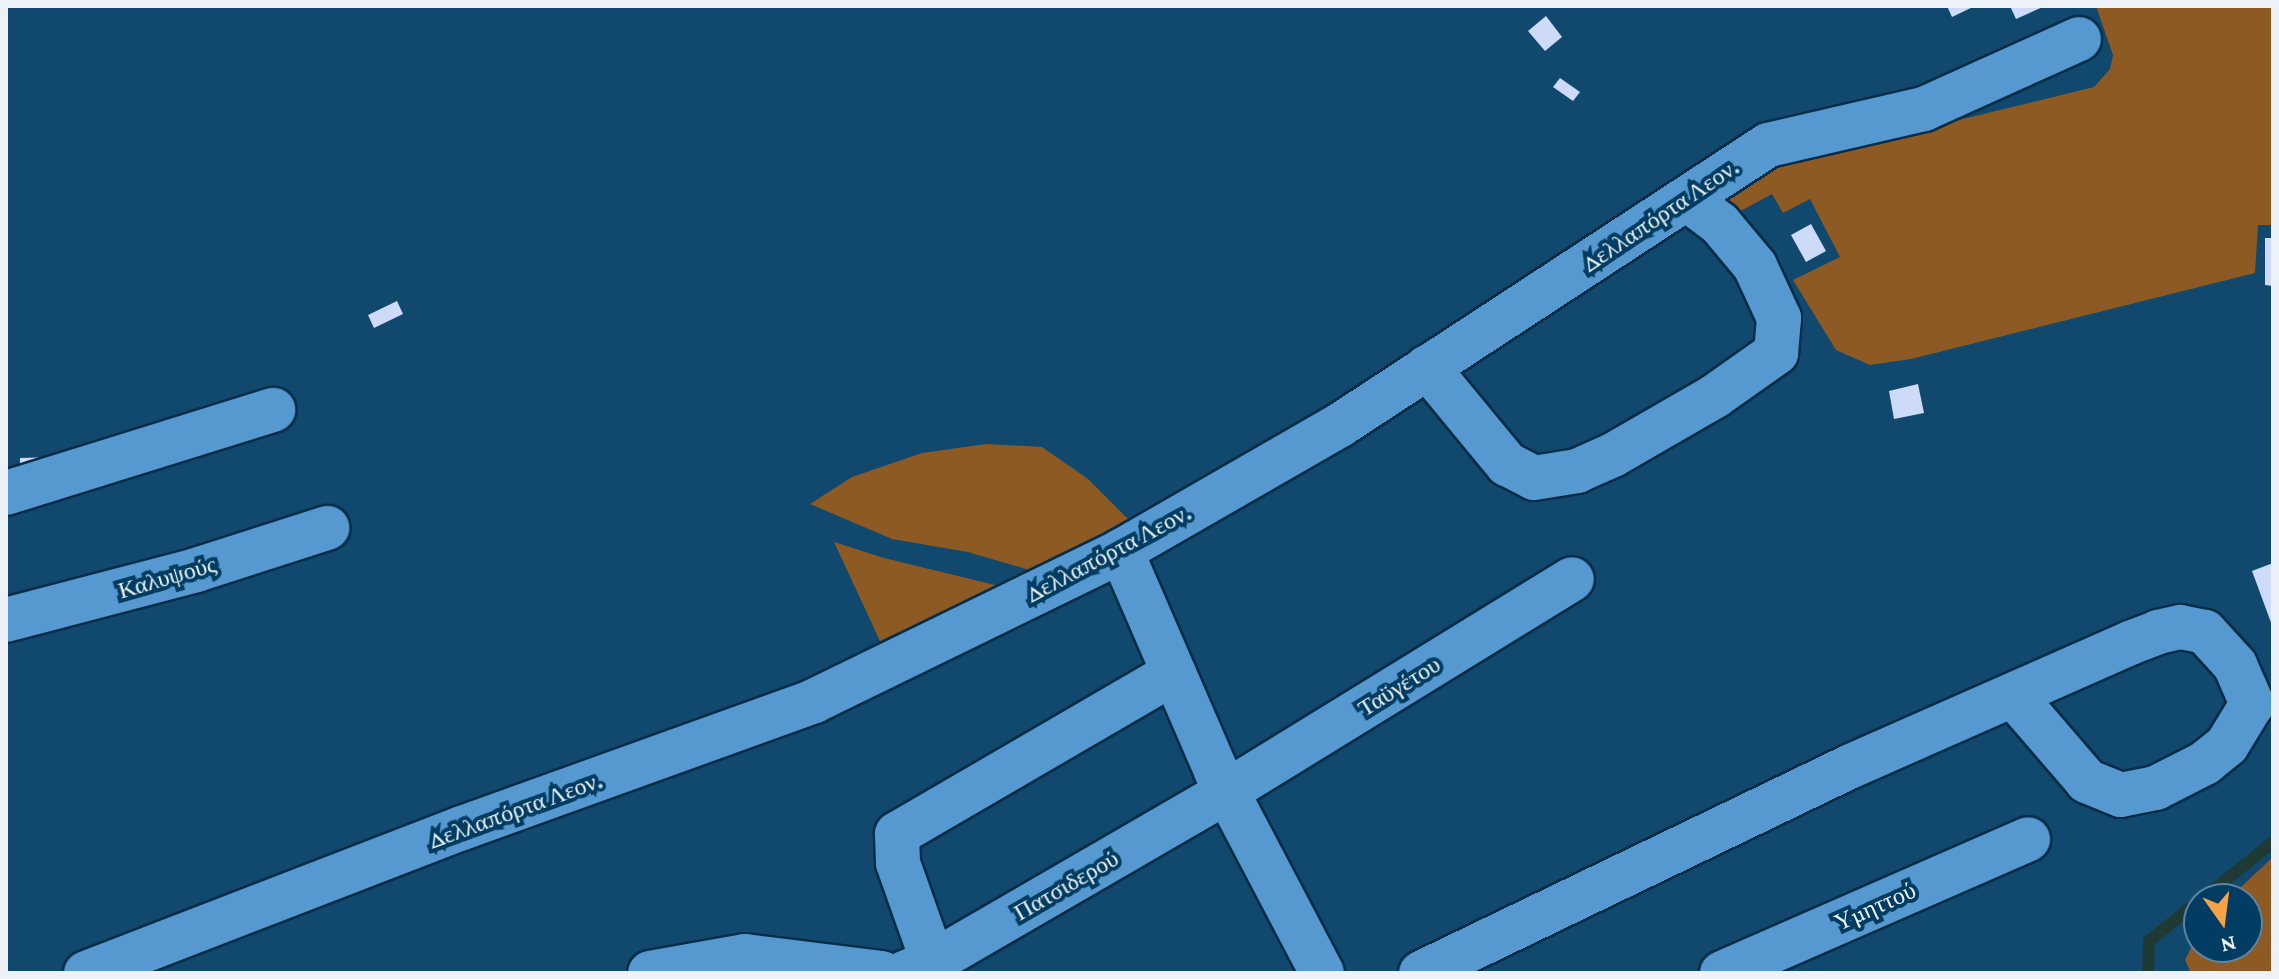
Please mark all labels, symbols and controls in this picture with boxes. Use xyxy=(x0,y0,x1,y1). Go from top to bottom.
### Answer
street label: Δελλαπόρτα Λεον. xyxy=(1576,152,1744,278)
street label: Δελλαπόρτα Λεον. xyxy=(1021,497,1195,609)
street label: Καλυψούς xyxy=(115,549,219,605)
street label: Ταϋγέτου xyxy=(1352,649,1446,723)
street label: Δελλαπόρτα Λεον. xyxy=(424,765,606,855)
street label: Πατσιδερού xyxy=(1008,843,1124,927)
street label: Υμηττού xyxy=(1830,875,1920,937)
north arrow xyxy=(2183,883,2263,963)
text: N xyxy=(2218,931,2239,959)

